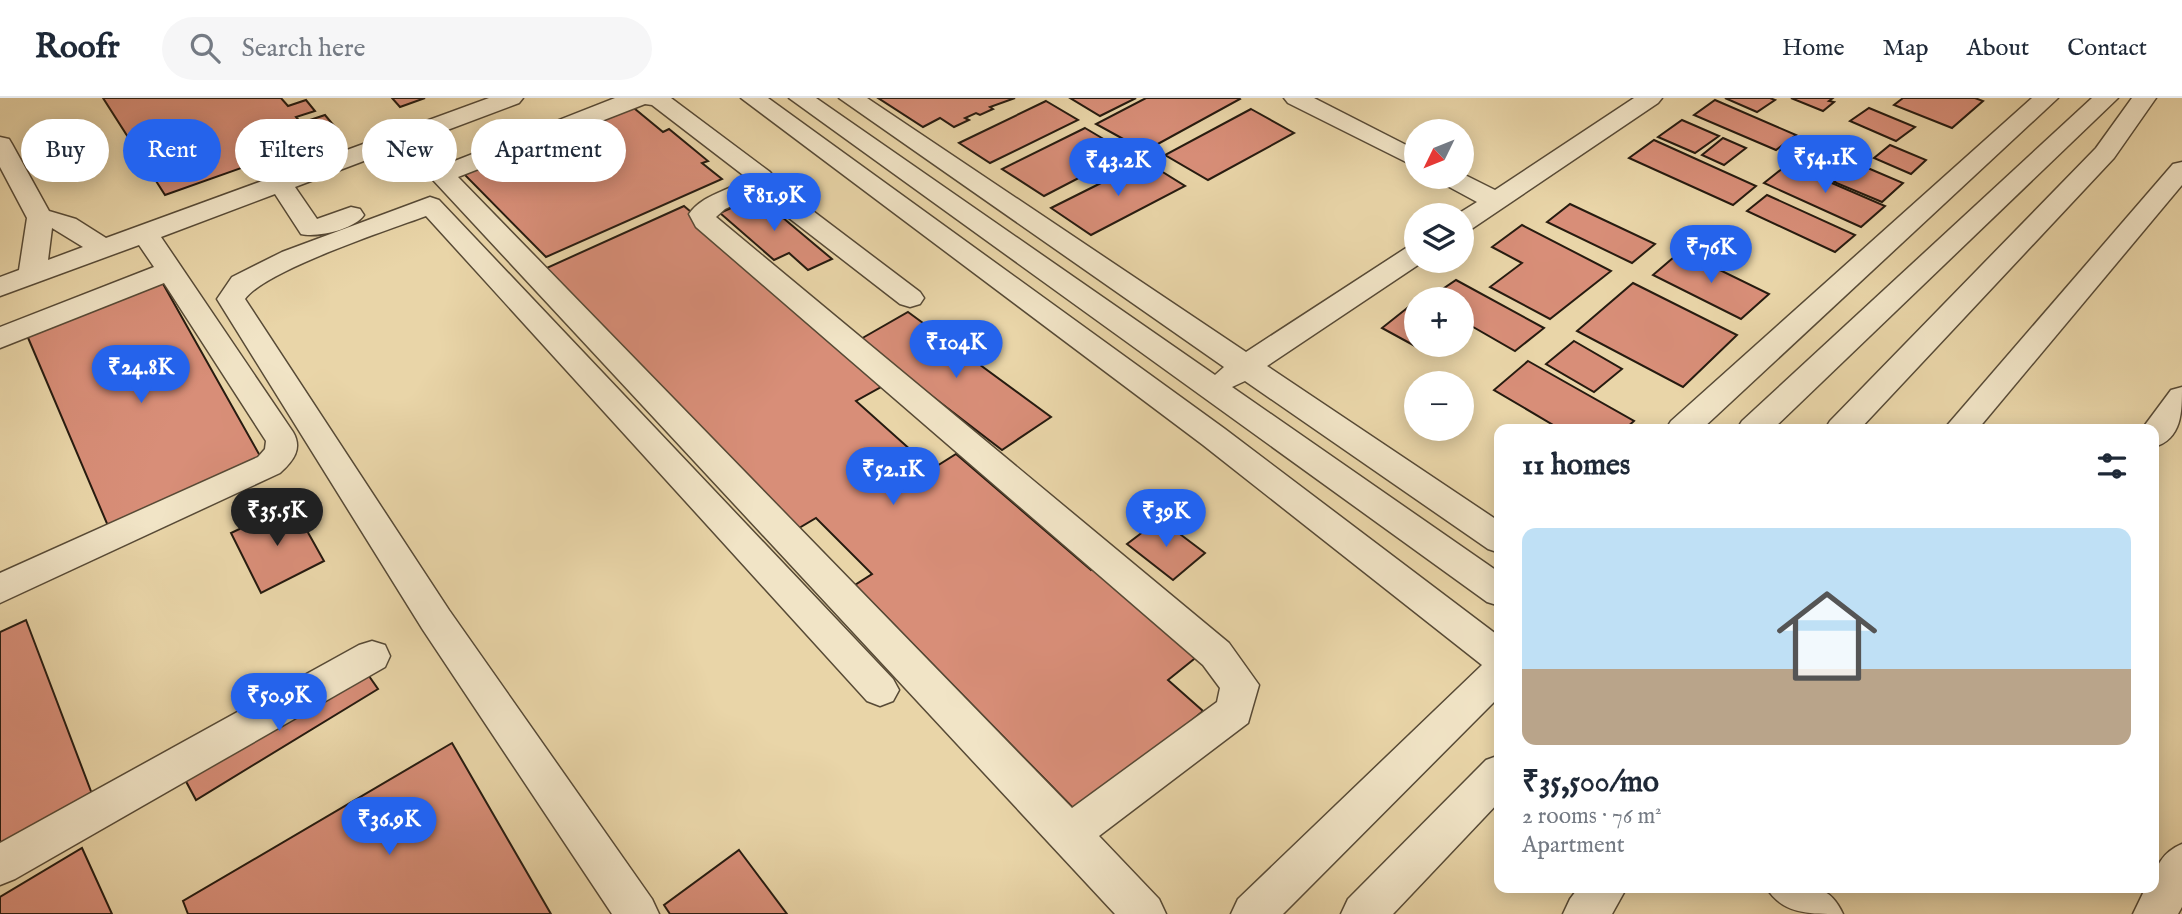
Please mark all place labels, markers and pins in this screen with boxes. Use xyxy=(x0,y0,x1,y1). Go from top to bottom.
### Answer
pin: ₹54.1K xyxy=(1768,136,1882,195)
pin: ₹43.2K xyxy=(1061,139,1175,198)
pin: ₹81.9K xyxy=(717,174,831,233)
pin: ₹76K xyxy=(1670,226,1752,285)
pin: ₹104K xyxy=(907,320,1005,380)
pin: ₹24.8K xyxy=(84,345,198,405)
pin: ₹52.1K xyxy=(836,448,950,507)
pin: ₹35.5K xyxy=(220,489,334,548)
pin: ₹39K xyxy=(1125,490,1207,549)
pin: ₹50.9K xyxy=(222,674,336,733)
pin: ₹36.9K xyxy=(332,798,446,857)

